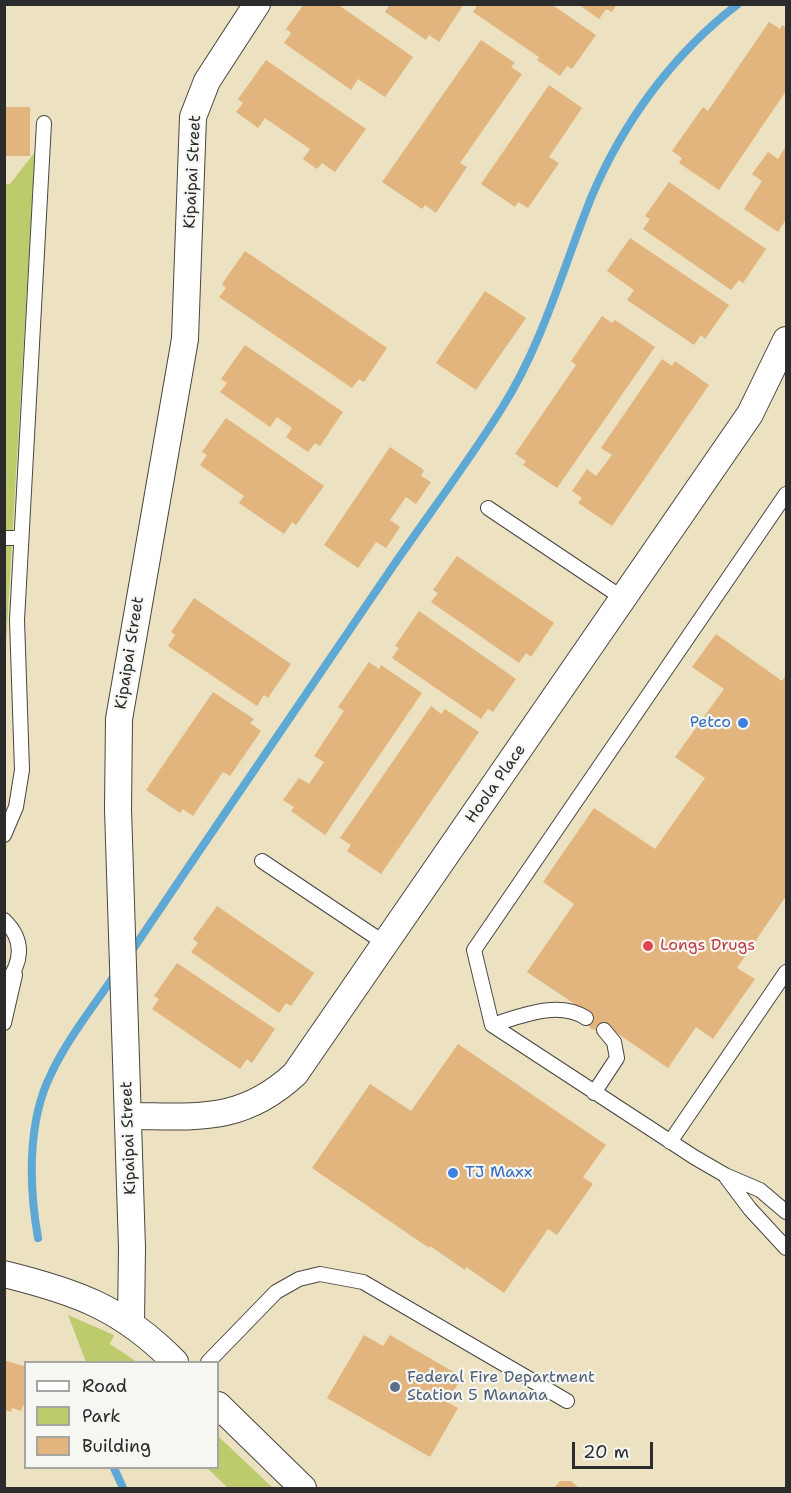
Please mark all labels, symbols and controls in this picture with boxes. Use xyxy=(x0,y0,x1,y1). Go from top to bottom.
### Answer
street label: Kipaipai Street xyxy=(180,115,206,229)
street label: Kipaipai Street xyxy=(112,595,148,711)
place label: Petco xyxy=(690,713,731,733)
marker: Petco xyxy=(736,716,750,730)
street label: Hoola Place xyxy=(462,741,530,827)
place label: Longs Drugs xyxy=(660,936,755,956)
marker: Longs Drugs xyxy=(641,939,655,953)
street label: Kipaipai Street xyxy=(117,1081,141,1195)
place label: TJ Maxx xyxy=(465,1163,532,1183)
marker: TJ Maxx xyxy=(446,1166,460,1180)
legend xyxy=(24,1361,219,1469)
place label: Federal Fire Department Station 5 Manana xyxy=(407,1368,595,1406)
text: Road xyxy=(82,1374,127,1398)
marker: Federal Fire Department Station 5 Manana xyxy=(388,1380,402,1394)
text: Park xyxy=(82,1404,121,1428)
scale bar xyxy=(575,1430,656,1468)
text: Building xyxy=(82,1434,151,1458)
text: 20 m xyxy=(583,1440,629,1464)

